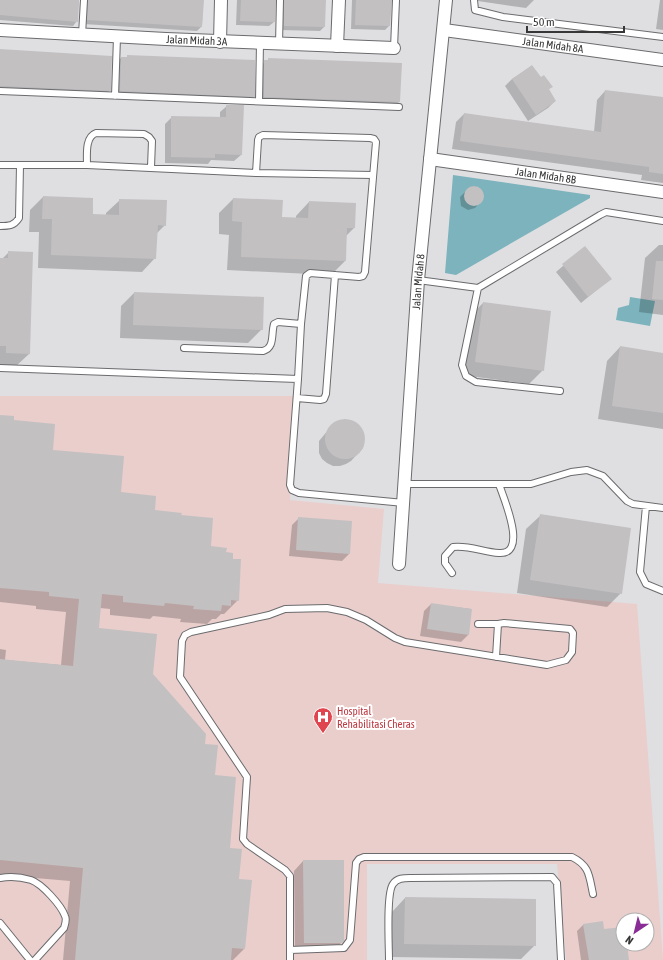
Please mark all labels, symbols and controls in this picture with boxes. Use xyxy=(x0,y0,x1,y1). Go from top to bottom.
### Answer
scale bar xyxy=(527,8,624,34)
text: 50 m xyxy=(533,15,555,29)
street label: Jalan Midah 3A xyxy=(166,33,228,47)
street label: Jalan Midah 8A xyxy=(522,35,585,55)
street label: Jalan Midah 8B xyxy=(515,165,578,186)
street label: Jalan Midah 8 xyxy=(410,253,427,310)
place label: Hospital Rehabilitasi Cheras xyxy=(337,705,415,730)
hospital icon: Hospital Rehabilitasi Cheras xyxy=(312,706,334,734)
north arrow xyxy=(615,912,655,952)
text: N xyxy=(623,933,635,947)

